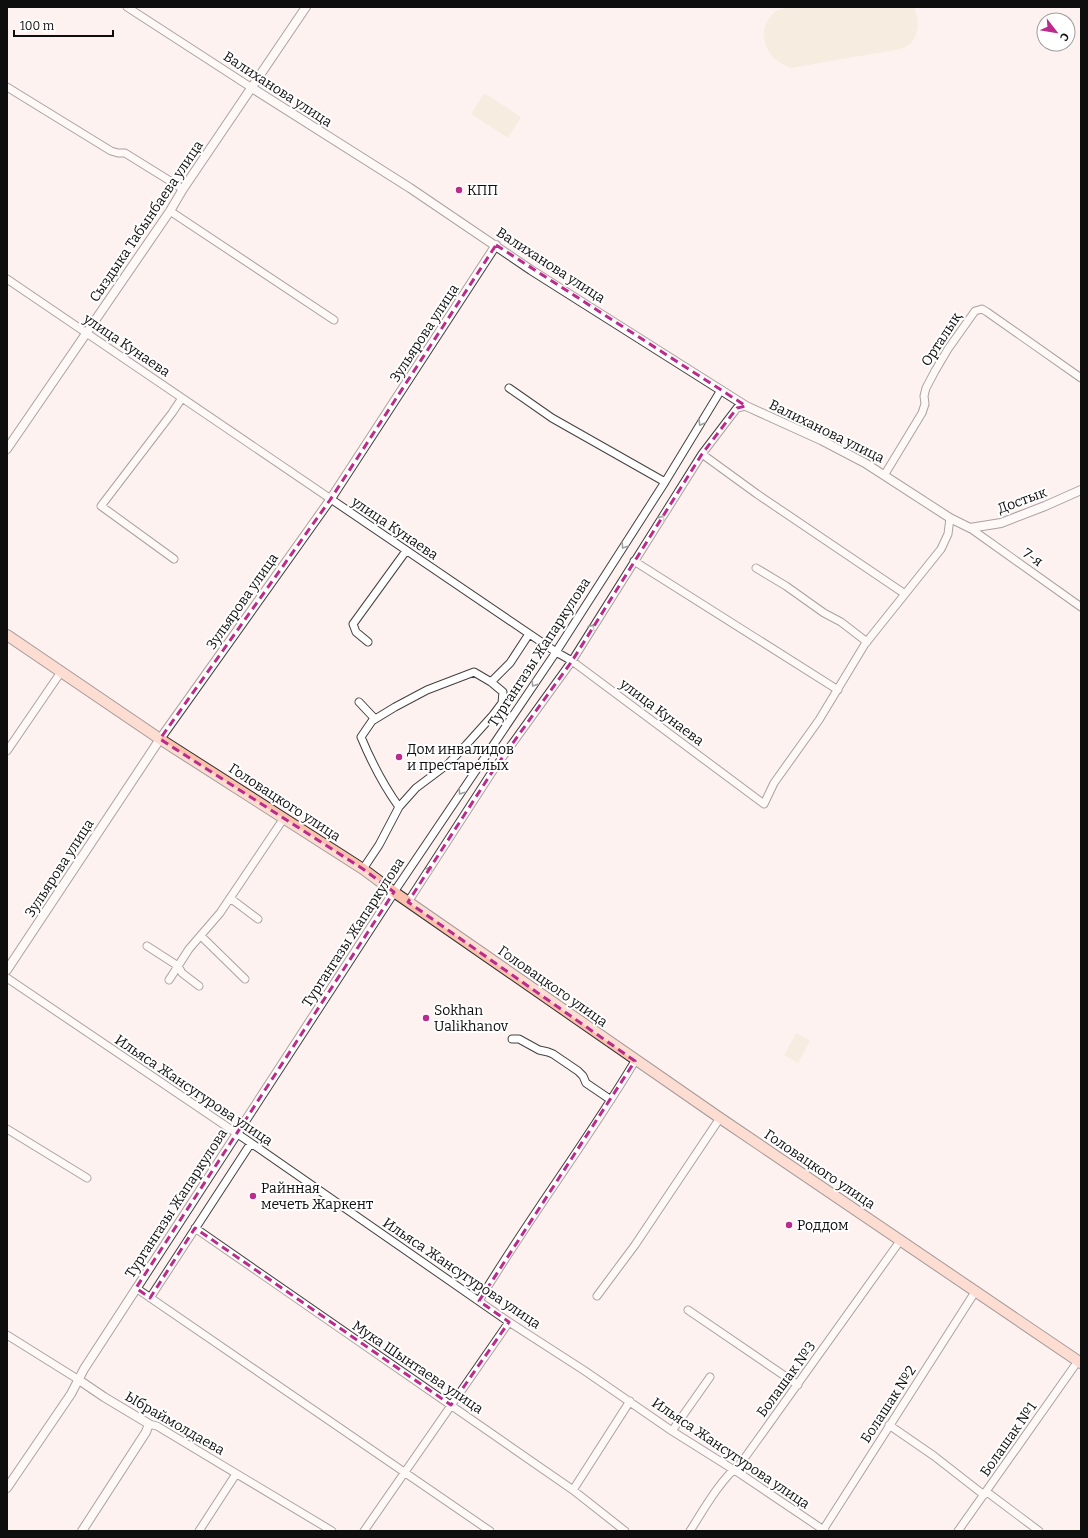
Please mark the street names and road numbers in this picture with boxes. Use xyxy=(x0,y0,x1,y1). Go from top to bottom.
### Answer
street label: Валиханова улица xyxy=(220,48,336,131)
street label: Сыздыка Табынбаева улица xyxy=(86,137,207,305)
street label: Валиханова улица xyxy=(493,224,609,307)
street label: Зульярова улица xyxy=(386,281,463,386)
street label: Орталық xyxy=(918,309,965,369)
street label: улица Кунаева xyxy=(79,310,174,381)
street label: Валиханова улица xyxy=(766,396,888,467)
street label: Достык xyxy=(995,484,1050,517)
street label: улица Кунаева xyxy=(347,493,442,564)
street label: 7-я xyxy=(1019,545,1046,570)
street label: Зульярова улица xyxy=(203,550,282,653)
street label: Тургангазы Жапаркулова xyxy=(485,574,594,730)
street label: улица Кунаева xyxy=(616,675,707,750)
street label: Головацкого улица xyxy=(226,760,344,845)
street label: Зульярова улица xyxy=(21,816,98,921)
street label: Тургангазы Жапаркулова xyxy=(299,854,408,1010)
street label: Головацкого улица xyxy=(495,942,611,1031)
street label: Ильяса Жансугурова улица xyxy=(112,1031,276,1150)
street label: Тургангазы Жапаркулова xyxy=(122,1125,231,1281)
street label: Головацкого улица xyxy=(761,1126,879,1213)
street label: Ильяса Жансугурова улица xyxy=(380,1214,544,1333)
street label: Мука Шынтаева улица xyxy=(349,1317,487,1418)
street label: Болашак №3 xyxy=(753,1338,819,1420)
street label: Болашак №2 xyxy=(857,1362,920,1446)
street label: Ыбраймолдаева xyxy=(122,1388,228,1459)
street label: Ильяса Жансугурова улица xyxy=(649,1394,813,1513)
street label: Болашак №1 xyxy=(977,1399,1040,1480)

